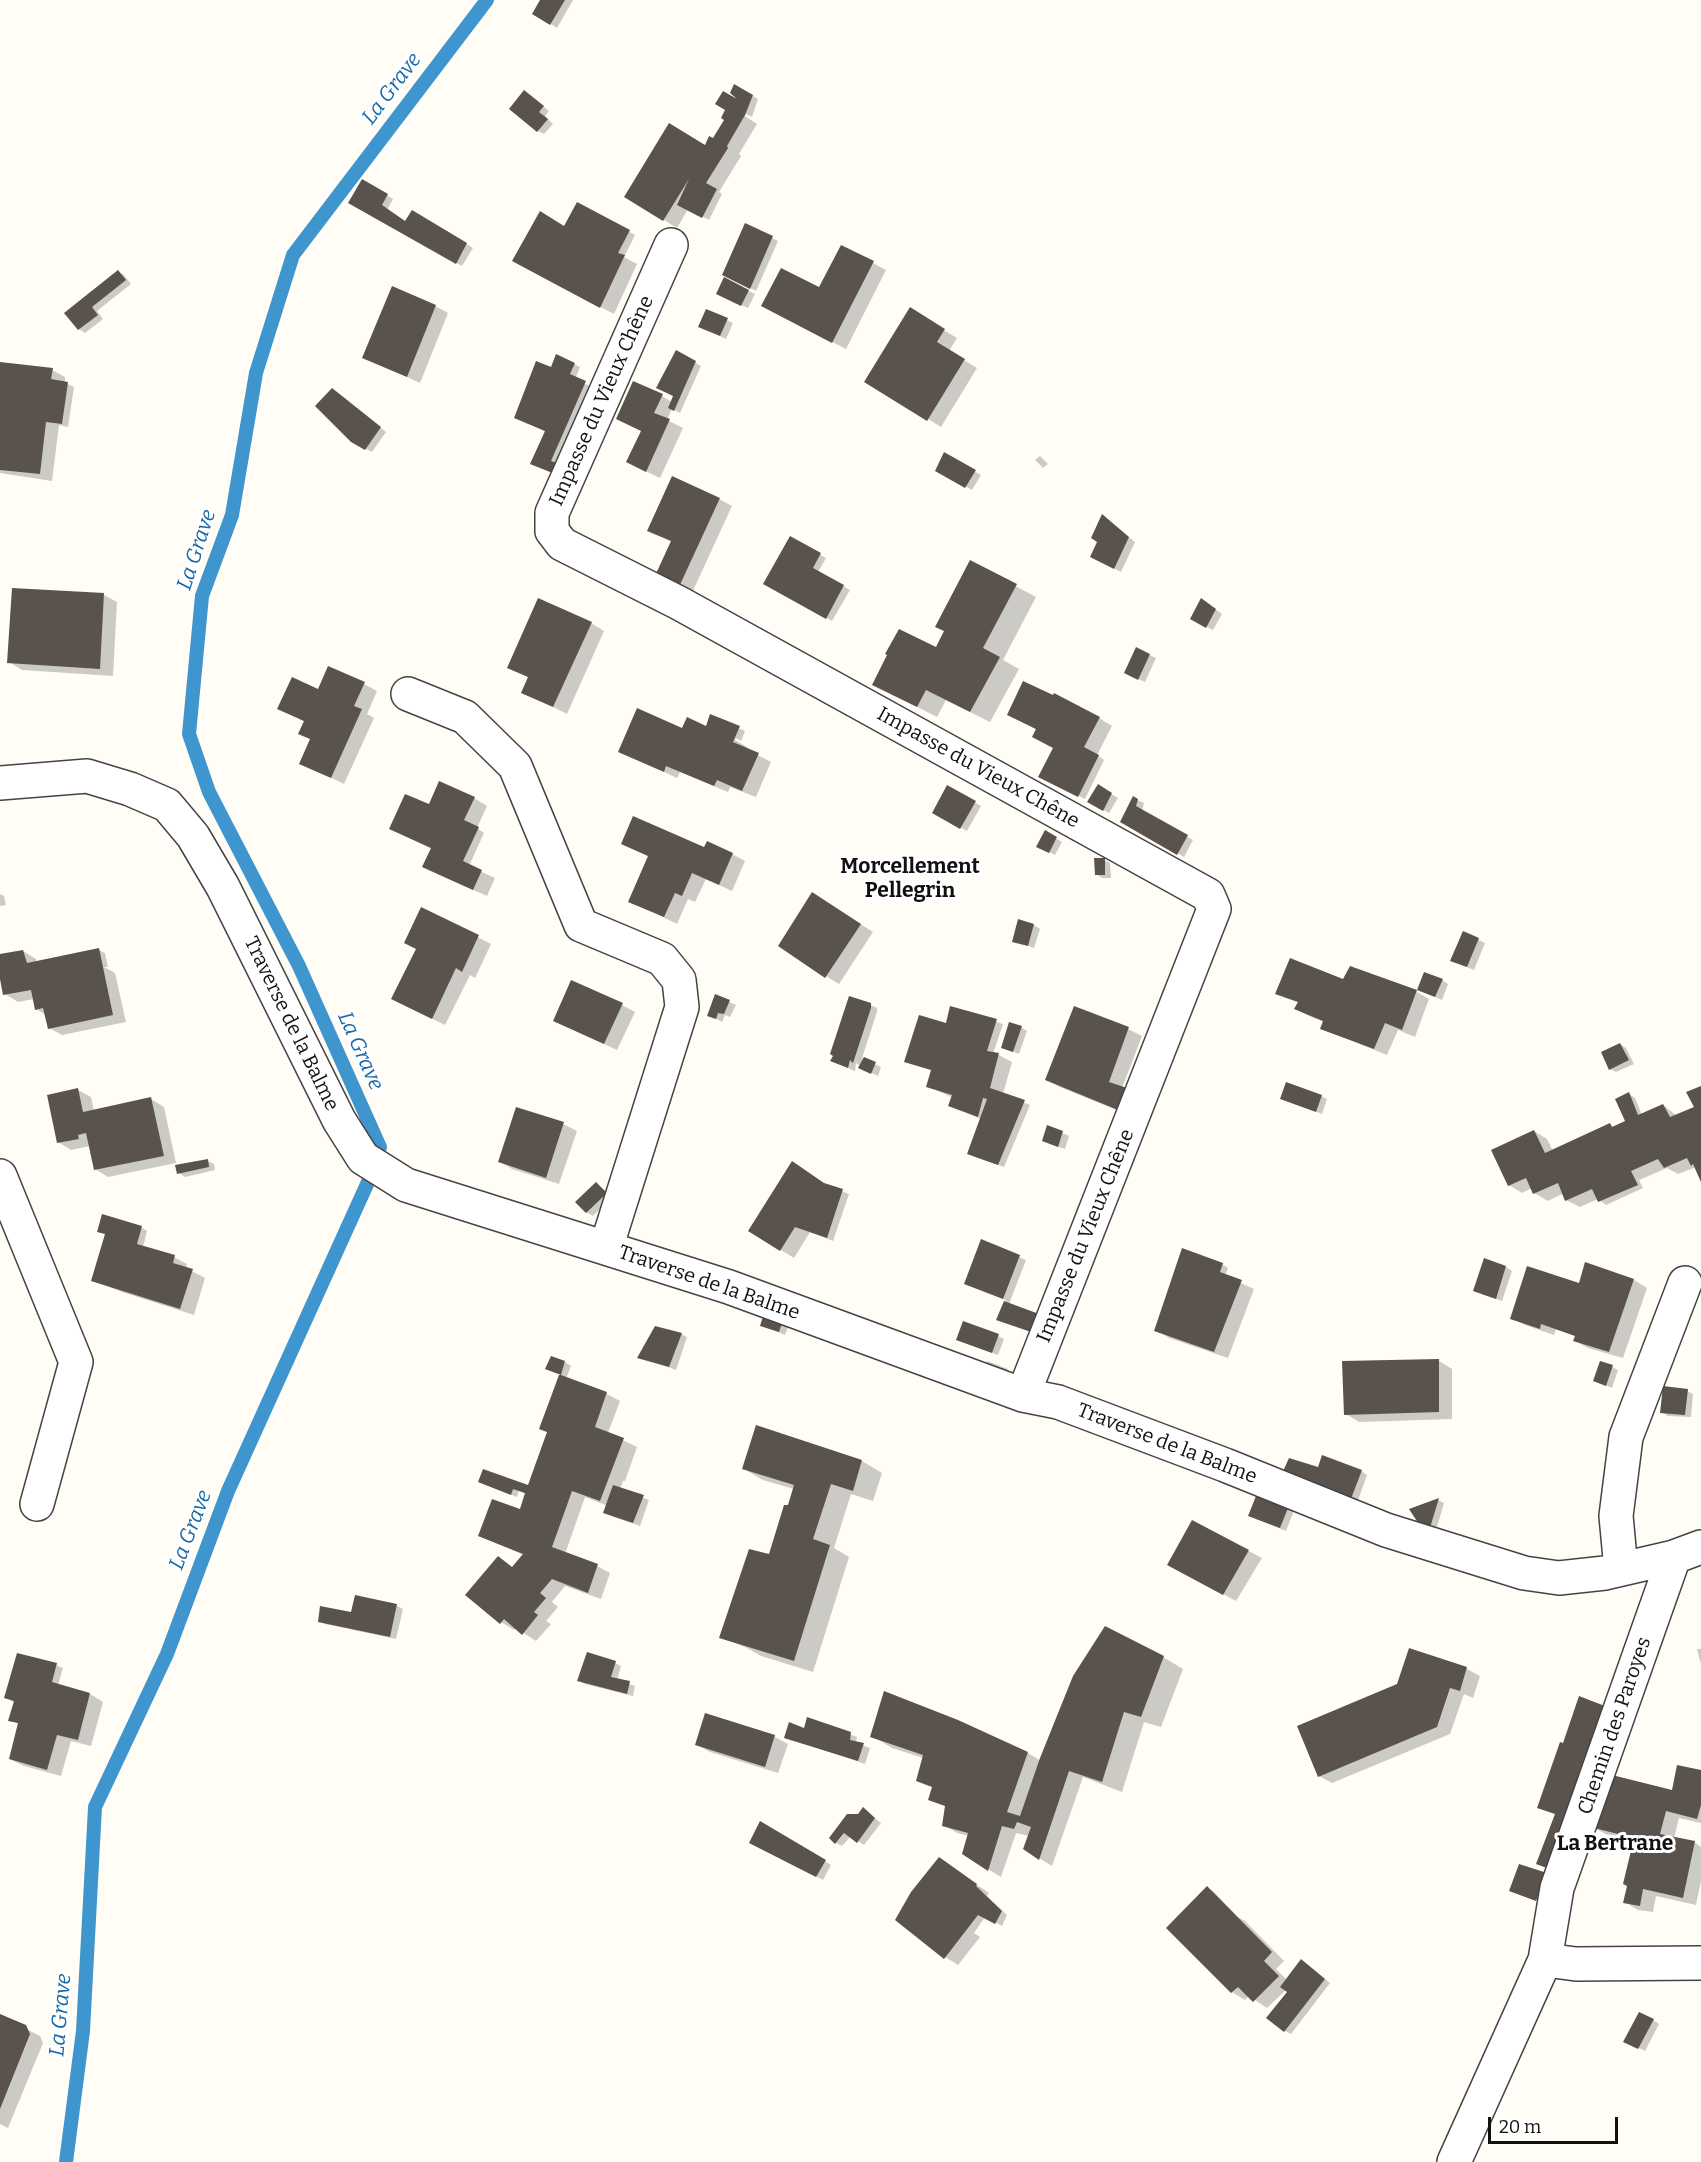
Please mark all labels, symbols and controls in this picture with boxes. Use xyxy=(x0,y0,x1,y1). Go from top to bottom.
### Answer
water label: La Grave xyxy=(357,48,427,130)
street label: Impasse du Vieux Chêne xyxy=(545,292,659,510)
water label: La Grave xyxy=(172,507,222,593)
street label: Impasse du Vieux Chêne xyxy=(873,702,1083,834)
district label: Morcellement Pellegrin xyxy=(840,854,980,904)
street label: Traverse de la Balme xyxy=(238,933,344,1115)
water label: La Grave xyxy=(332,1008,388,1094)
street label: Impasse du Vieux Chêne xyxy=(1032,1126,1140,1346)
street label: Traverse de la Balme xyxy=(615,1241,803,1325)
street label: Traverse de la Balme xyxy=(1074,1399,1260,1489)
water label: La Grave xyxy=(164,1487,218,1573)
street label: Chemin des Paroyes xyxy=(1573,1634,1657,1818)
district label: La Bertrane xyxy=(1557,1831,1673,1857)
water label: La Grave xyxy=(45,1973,77,2057)
scale bar xyxy=(1491,2105,1622,2143)
text: 20 m xyxy=(1499,2116,1541,2138)

